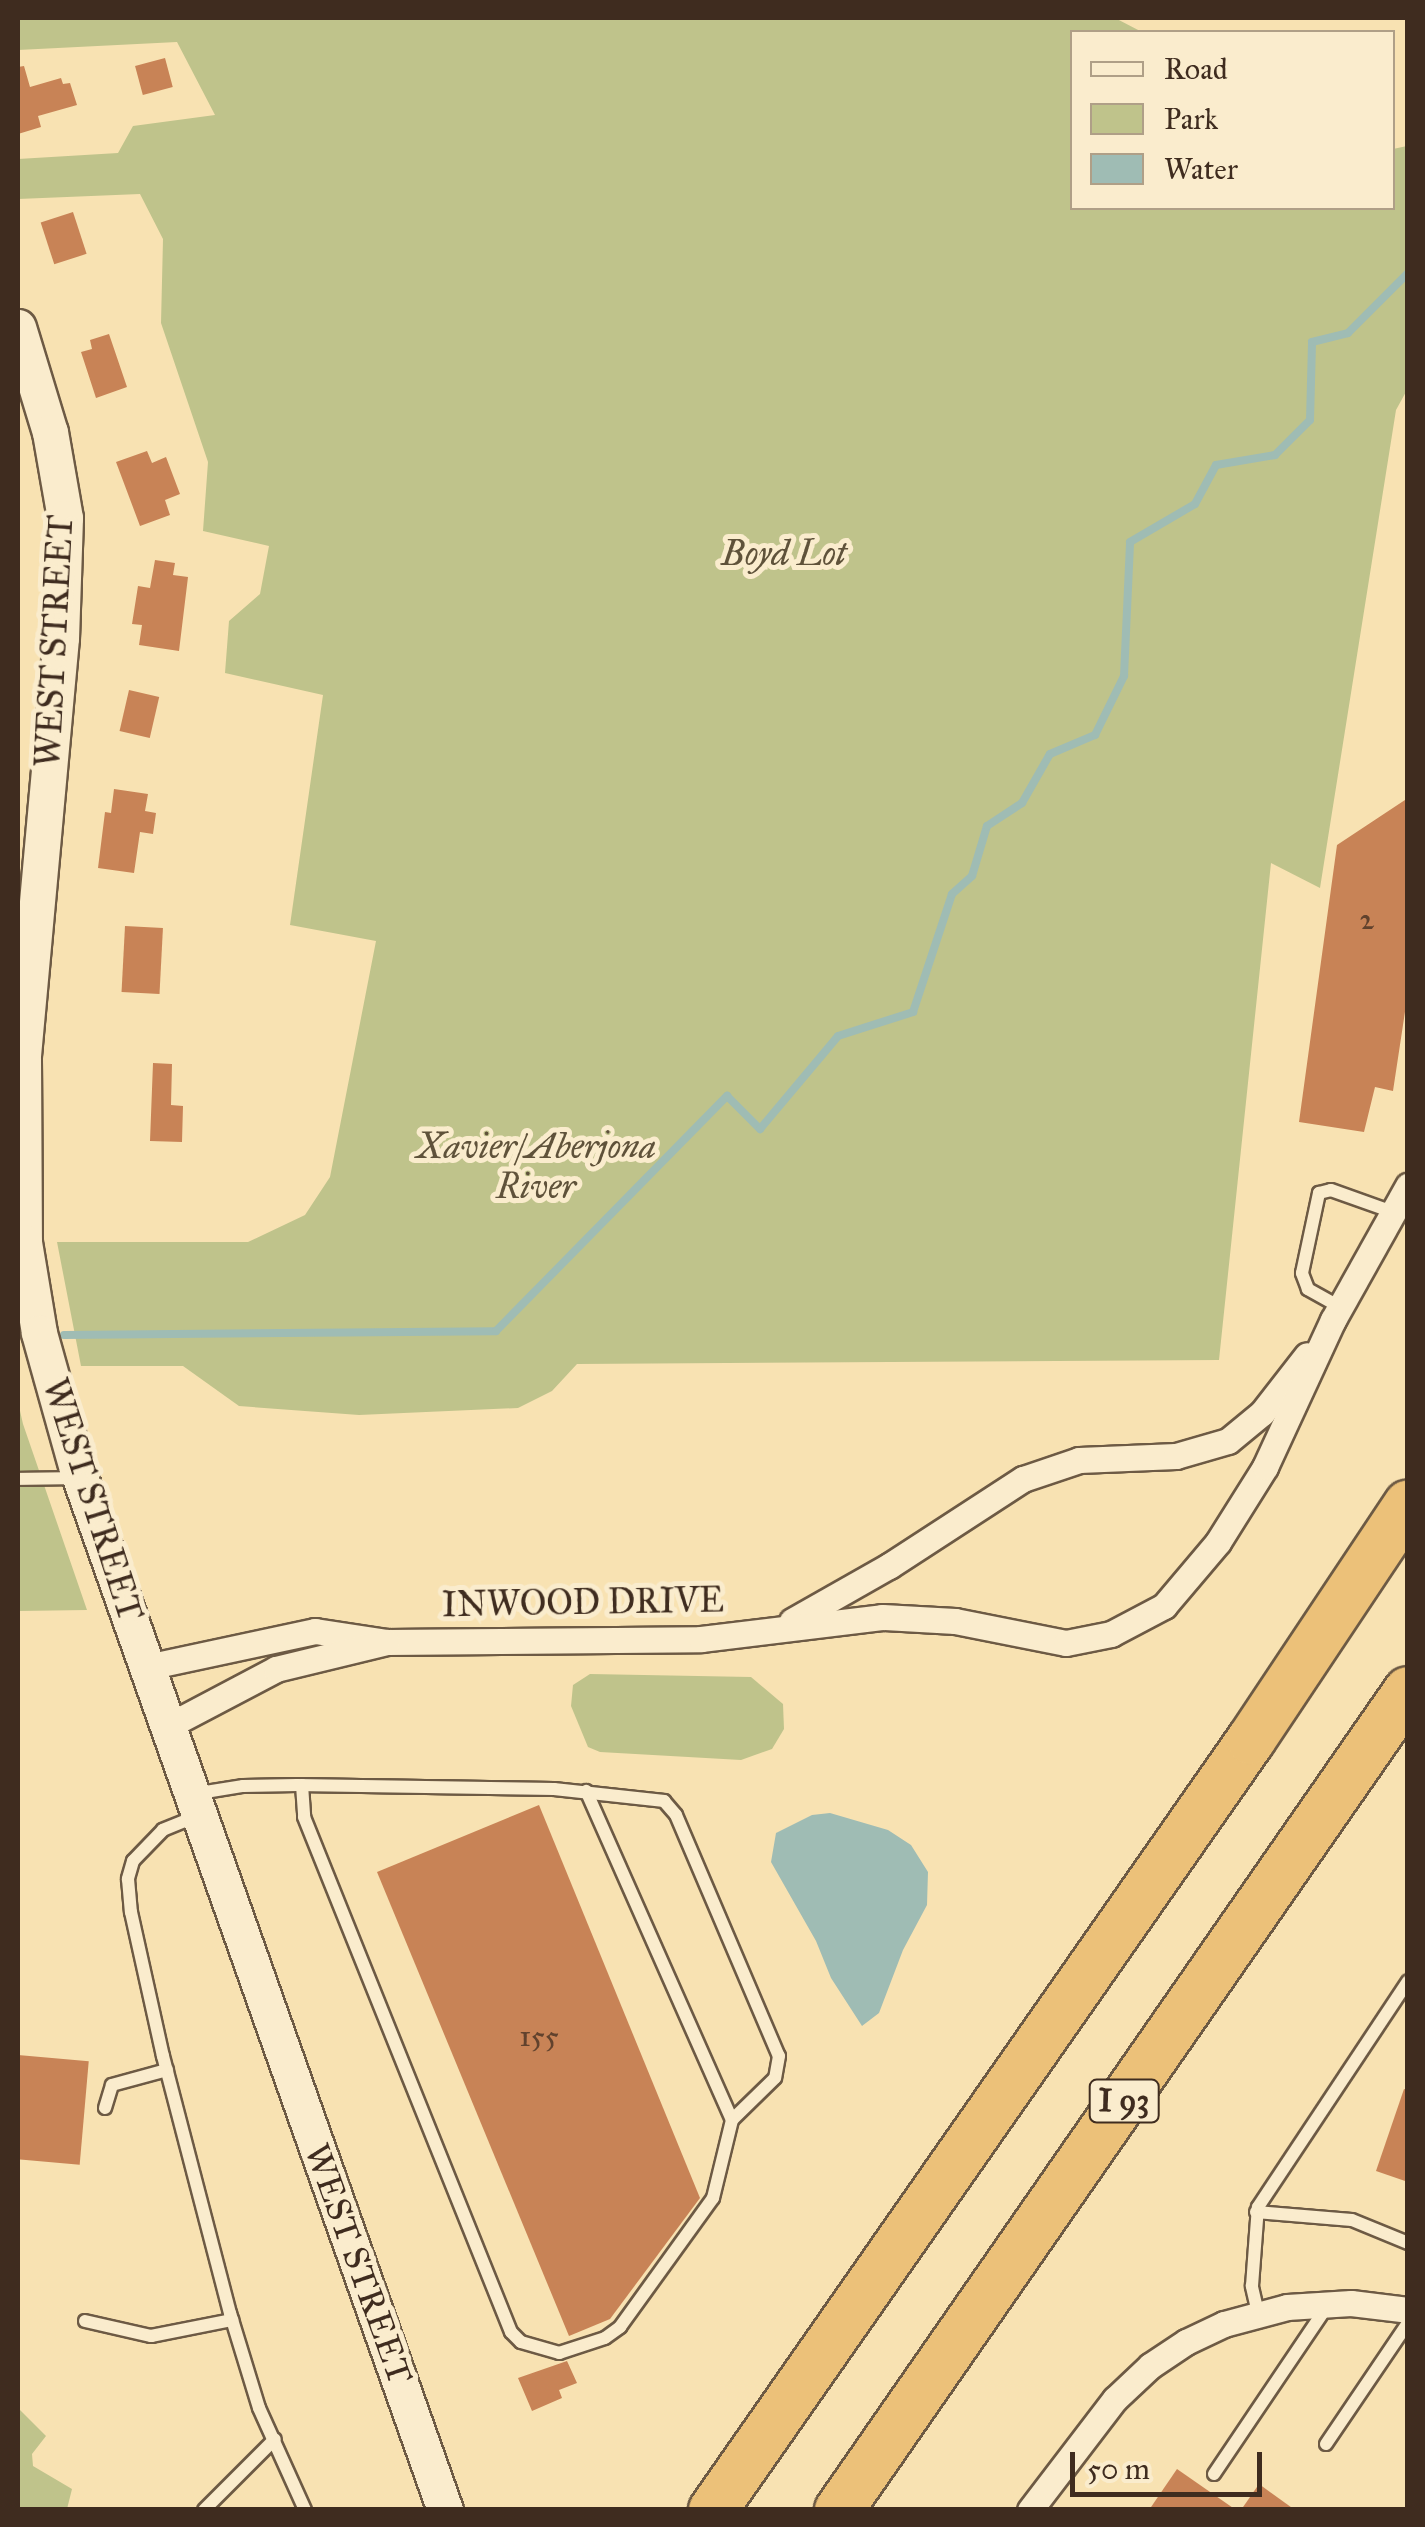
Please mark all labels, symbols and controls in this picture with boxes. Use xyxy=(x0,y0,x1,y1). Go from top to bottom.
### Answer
legend xyxy=(1070,30,1395,210)
text: Road xyxy=(1164,51,1228,87)
text: Park xyxy=(1164,101,1218,137)
text: Water xyxy=(1164,151,1238,187)
street label: WEST STREET xyxy=(27,514,83,768)
park label: Boyd Lot xyxy=(722,533,846,575)
house number: 2 xyxy=(1360,901,1374,937)
park label: Xavier/Aberjona River xyxy=(416,1126,656,1208)
street label: WEST STREET xyxy=(33,1373,151,1627)
street label: INWOOD DRIVE xyxy=(442,1580,724,1626)
house number: 155 xyxy=(519,2018,559,2054)
road number: I 93 xyxy=(1086,2074,1162,2128)
street label: WEST STREET xyxy=(295,2138,421,2390)
scale bar xyxy=(1075,2432,1268,2494)
text: 50 m xyxy=(1087,2451,1150,2487)

